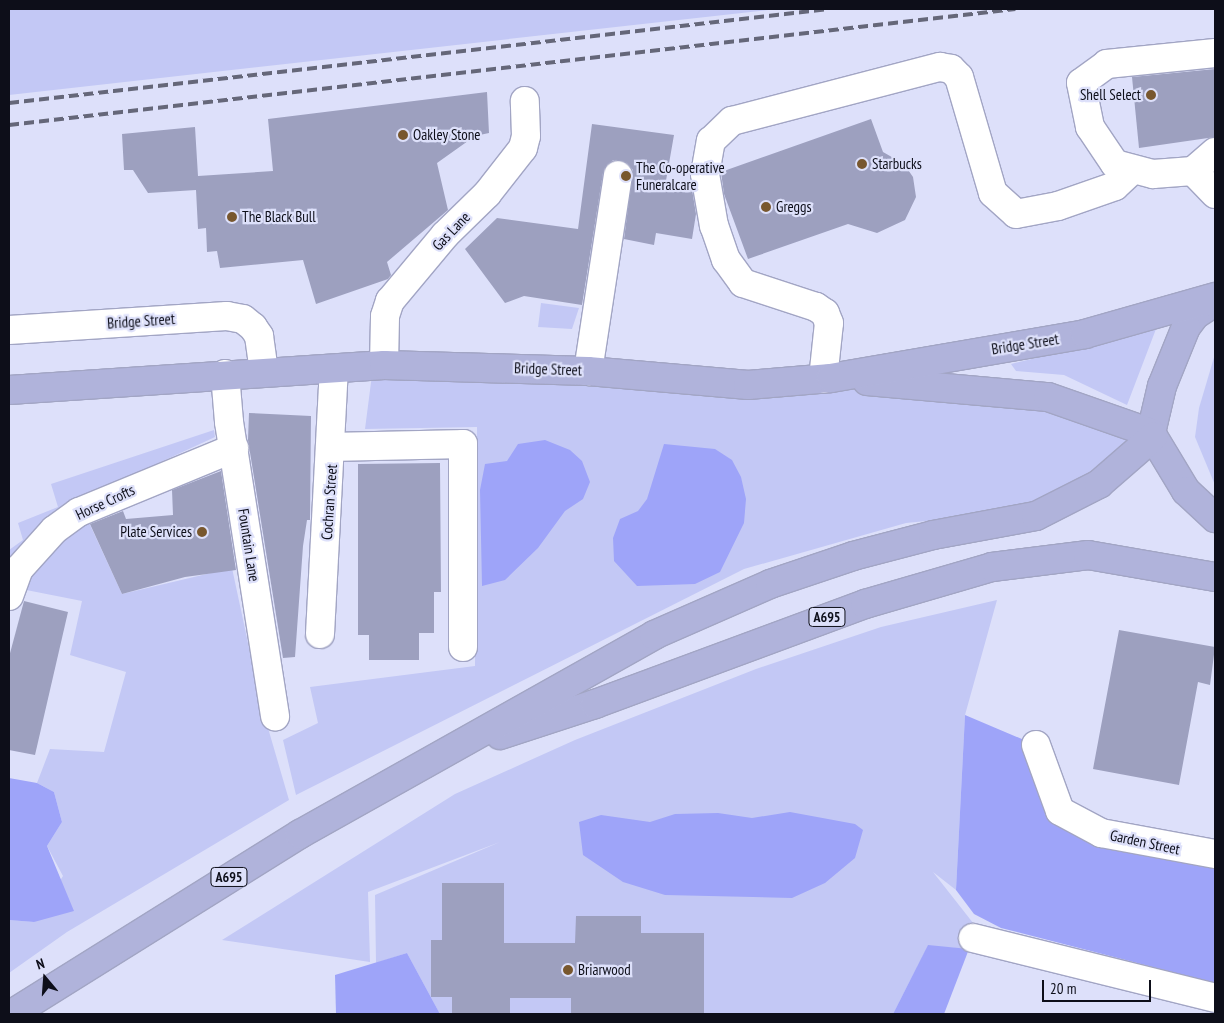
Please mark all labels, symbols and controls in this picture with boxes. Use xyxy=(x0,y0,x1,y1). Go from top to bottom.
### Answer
place label: Shell Select xyxy=(1080,86,1141,104)
marker: Shell Select xyxy=(1145,89,1157,101)
place label: Oakley Stone xyxy=(413,126,481,144)
marker: Oakley Stone xyxy=(397,129,409,141)
place label: Starbucks xyxy=(872,155,922,173)
place label: The Co-operative Funeralcare xyxy=(636,158,725,193)
marker: Starbucks xyxy=(856,158,868,170)
marker: The Co-operative Funeralcare xyxy=(620,170,632,182)
place label: Greggs xyxy=(776,198,812,216)
marker: Greggs xyxy=(760,201,772,213)
place label: The Black Bull xyxy=(242,208,316,226)
street label: Gas Lane xyxy=(428,208,474,254)
marker: The Black Bull xyxy=(226,211,238,223)
street label: Bridge Street xyxy=(107,310,175,332)
street label: Bridge Street xyxy=(990,330,1060,358)
street label: Bridge Street xyxy=(514,359,582,379)
street label: Cochran Street xyxy=(317,464,341,540)
street label: Horse Crofts xyxy=(73,481,137,523)
street label: Fountain Lane xyxy=(234,507,264,583)
place label: Plate Services xyxy=(120,523,192,541)
marker: Plate Services xyxy=(196,526,208,538)
road number: A695 xyxy=(808,606,846,628)
street label: Garden Street xyxy=(1108,826,1182,858)
road number: A695 xyxy=(210,866,248,889)
north arrow xyxy=(20,953,70,1003)
text: N xyxy=(34,954,47,973)
place label: Briarwood xyxy=(578,961,631,979)
marker: Briarwood xyxy=(562,964,574,976)
scale bar xyxy=(1044,970,1153,1002)
text: 20 m xyxy=(1050,979,1076,998)

